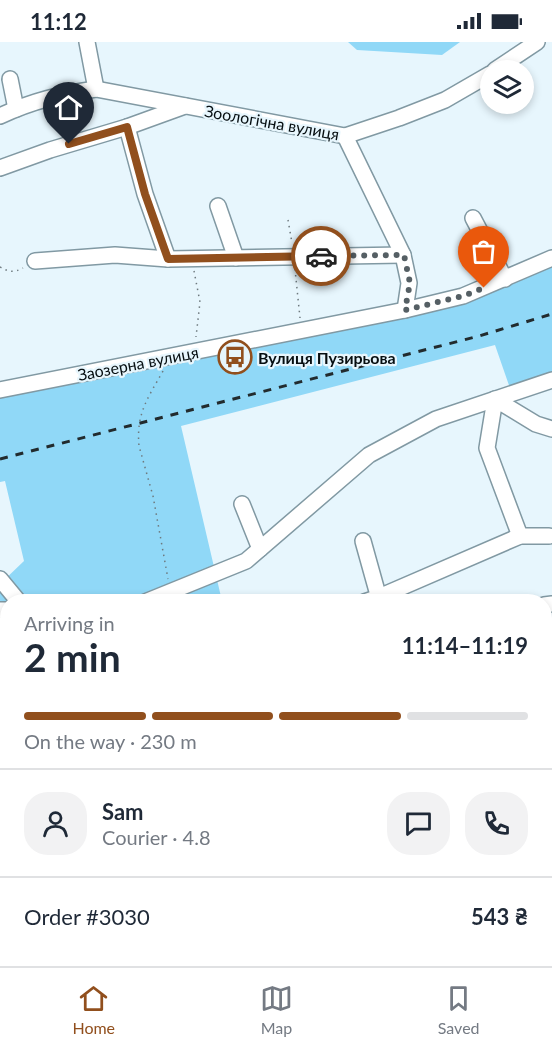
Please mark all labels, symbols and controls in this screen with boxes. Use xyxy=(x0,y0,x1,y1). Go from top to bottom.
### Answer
text: 11:12 xyxy=(30,8,87,35)
map controls xyxy=(480,60,534,114)
button: layers xyxy=(480,60,534,114)
pin xyxy=(43,82,94,144)
icon: home xyxy=(52,91,85,124)
street label: Зоологічна вулиця xyxy=(203,101,341,143)
courier xyxy=(291,226,351,286)
pin xyxy=(458,226,509,288)
icon: bag xyxy=(467,235,500,268)
icon: car xyxy=(305,240,338,273)
bus stop icon: Вулиця Пузирьова xyxy=(217,339,253,375)
street label: Заозерна вулиця xyxy=(76,342,200,384)
place label: Вулиця Пузирьова xyxy=(258,348,396,367)
text: Arriving in xyxy=(24,611,115,635)
text: 11:14–11:19 xyxy=(402,632,528,659)
text: 2 min xyxy=(24,634,121,680)
text: On the way · 230 m xyxy=(24,729,197,753)
button: person xyxy=(24,792,87,855)
button: chat xyxy=(387,792,450,855)
button: phone xyxy=(465,792,528,855)
text: Sam xyxy=(102,798,144,825)
text: Courier · 4.8 xyxy=(102,825,211,849)
text: Order #3030 xyxy=(24,903,150,930)
text: 543 ₴ xyxy=(471,903,528,930)
tab: Home xyxy=(72,982,115,1037)
tab: Map xyxy=(260,982,293,1037)
tab: Saved xyxy=(438,982,480,1037)

